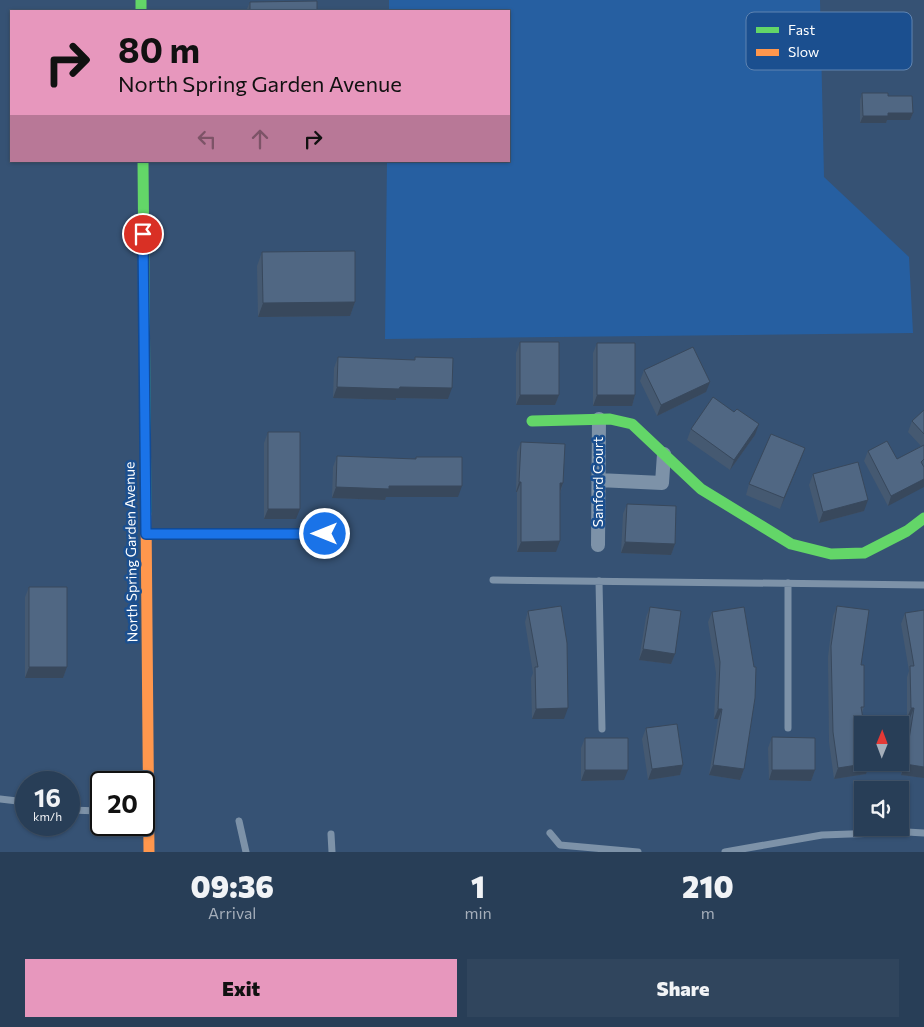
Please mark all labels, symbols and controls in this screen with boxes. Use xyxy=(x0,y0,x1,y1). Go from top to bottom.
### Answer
legend xyxy=(746,12,912,70)
text: Fast xyxy=(788,21,815,38)
text: 80 m xyxy=(118,27,200,70)
icon: right xyxy=(35,30,100,95)
text: Slow xyxy=(788,43,819,60)
text: North Spring Garden Avenue xyxy=(118,70,402,97)
icon: left xyxy=(193,125,221,153)
icon: ahead xyxy=(246,125,274,153)
icon: right xyxy=(299,125,327,153)
pin xyxy=(122,213,164,255)
icon: arrive xyxy=(129,220,157,248)
street label: Sanford Court xyxy=(589,437,606,527)
street label: North Spring Garden Avenue xyxy=(120,462,141,643)
position arrow xyxy=(298,507,350,559)
north arrow xyxy=(854,716,909,771)
map controls xyxy=(854,716,909,836)
speed limit sign: 20 xyxy=(90,771,155,836)
button: sound xyxy=(854,781,909,836)
text: 16 xyxy=(34,782,61,812)
text: km/h xyxy=(33,809,62,823)
text: 09:36 xyxy=(190,867,274,904)
text: 1 xyxy=(471,867,485,904)
text: 210 xyxy=(682,867,734,904)
text: Arrival xyxy=(208,903,256,922)
text: min xyxy=(464,903,492,922)
text: m xyxy=(701,903,715,922)
button: Exit xyxy=(25,959,457,1017)
button: Share xyxy=(467,959,899,1017)

